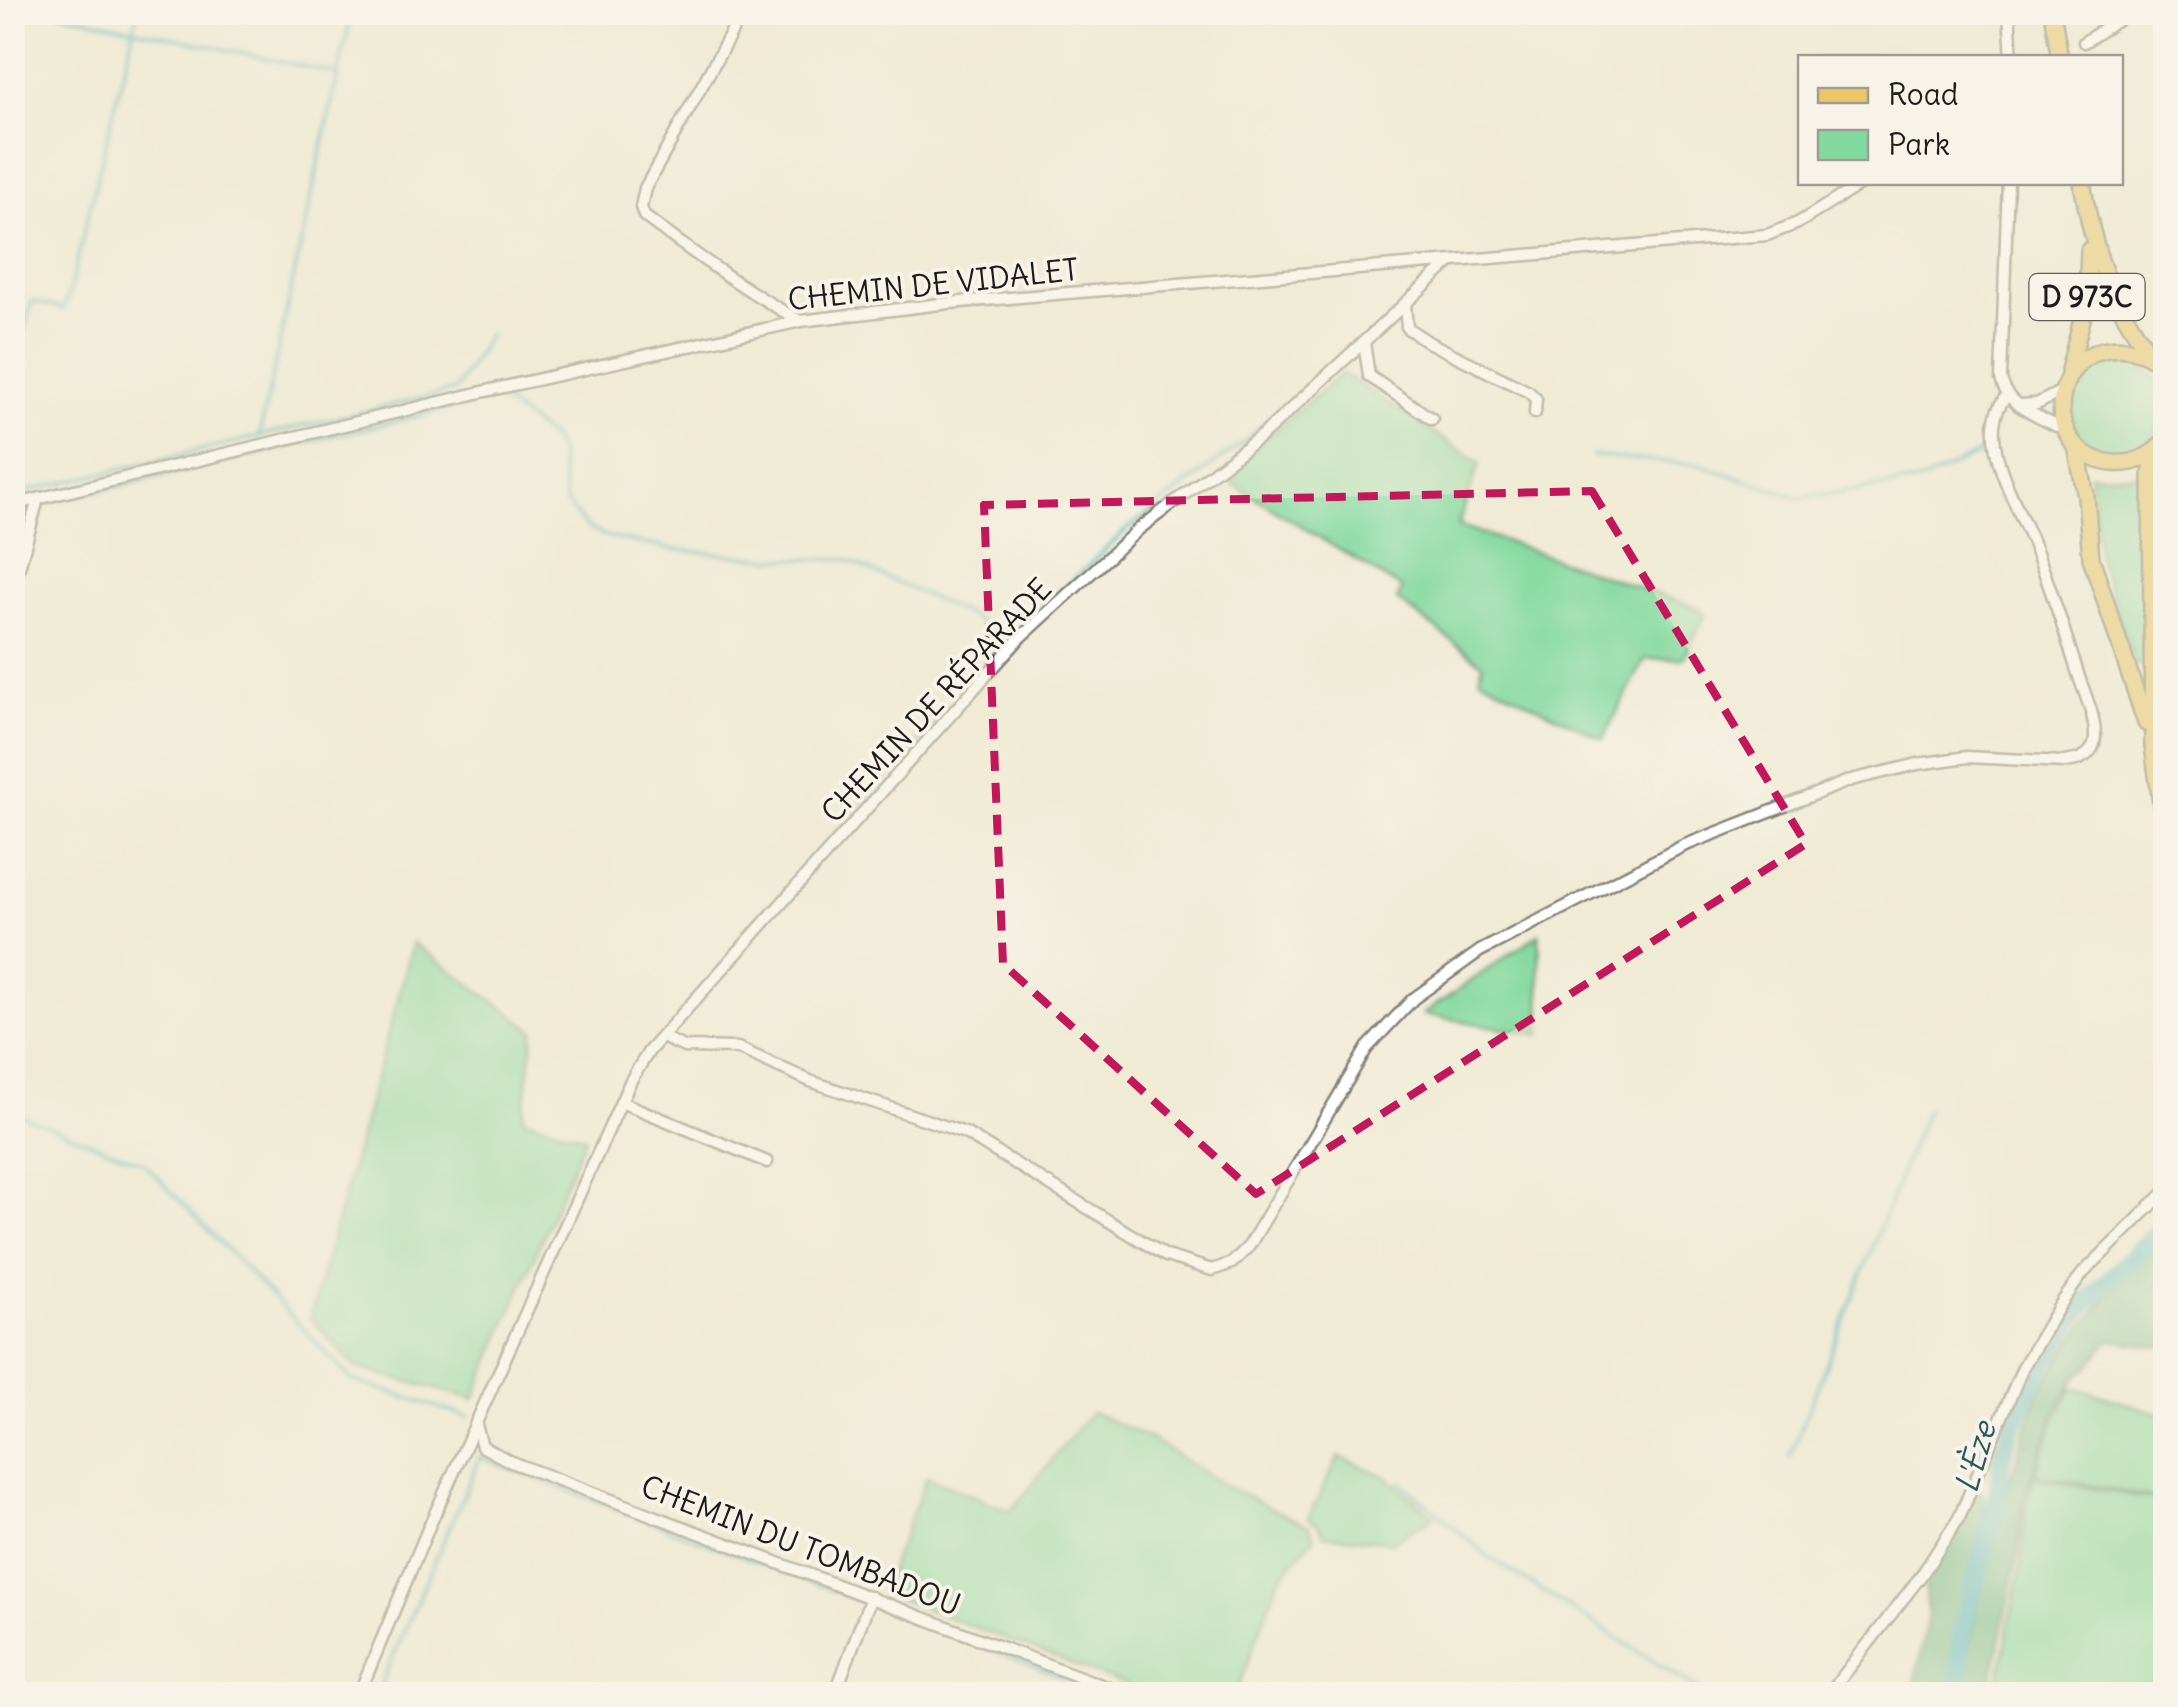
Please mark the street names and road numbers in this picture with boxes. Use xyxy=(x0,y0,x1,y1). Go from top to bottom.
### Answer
street label: CHEMIN DE VIDALET xyxy=(786,250,1080,318)
road number: D 973C xyxy=(2030,274,2144,320)
street label: CHEMIN DE RÉPARADE xyxy=(813,570,1059,830)
street label: CHEMIN DU TOMBADOU xyxy=(636,1466,966,1624)

